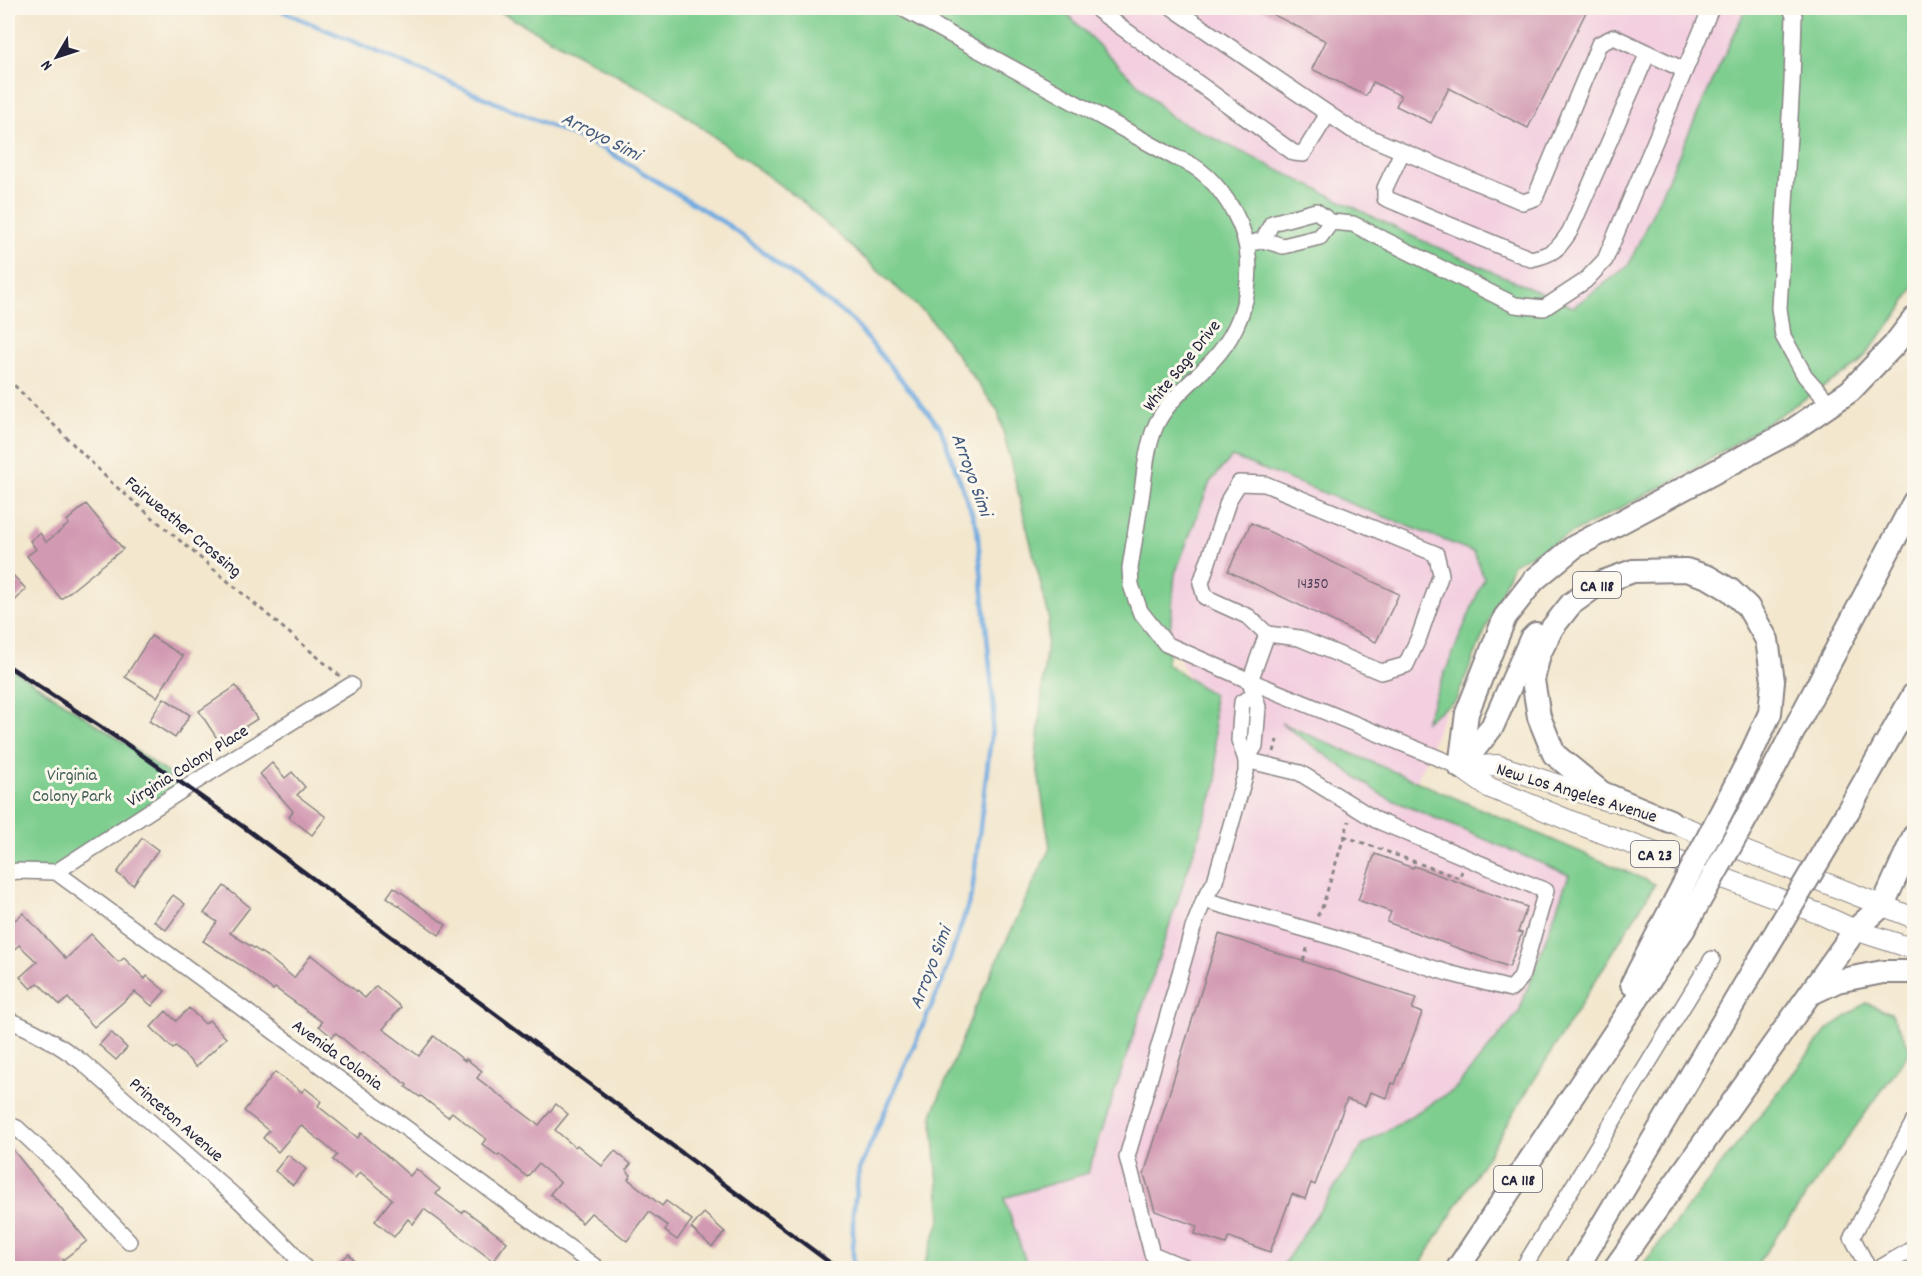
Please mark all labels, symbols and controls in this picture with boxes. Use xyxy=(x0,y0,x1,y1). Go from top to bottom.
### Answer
north arrow xyxy=(27,27,87,87)
text: N xyxy=(36,54,59,75)
water label: Arroyo Simi xyxy=(556,106,648,171)
street label: White Sage Drive xyxy=(1138,315,1228,418)
water label: Arroyo Simi xyxy=(942,430,999,523)
street label: Fairweather Crossing xyxy=(118,471,247,585)
road number: CA 118 xyxy=(1573,572,1621,598)
house number: 14350 xyxy=(1297,574,1329,596)
street label: Virginia Colony Place xyxy=(123,720,254,815)
street label: New Los Angeles Avenue xyxy=(1493,758,1660,831)
park label: Virginia Colony Park xyxy=(32,764,112,810)
road number: CA 23 xyxy=(1631,841,1679,867)
water label: Arroyo Simi xyxy=(903,920,961,1013)
street label: Avenida Colonia xyxy=(286,1014,388,1098)
street label: Princeton Avenue xyxy=(123,1073,228,1169)
road number: CA 118 xyxy=(1494,1166,1542,1192)

